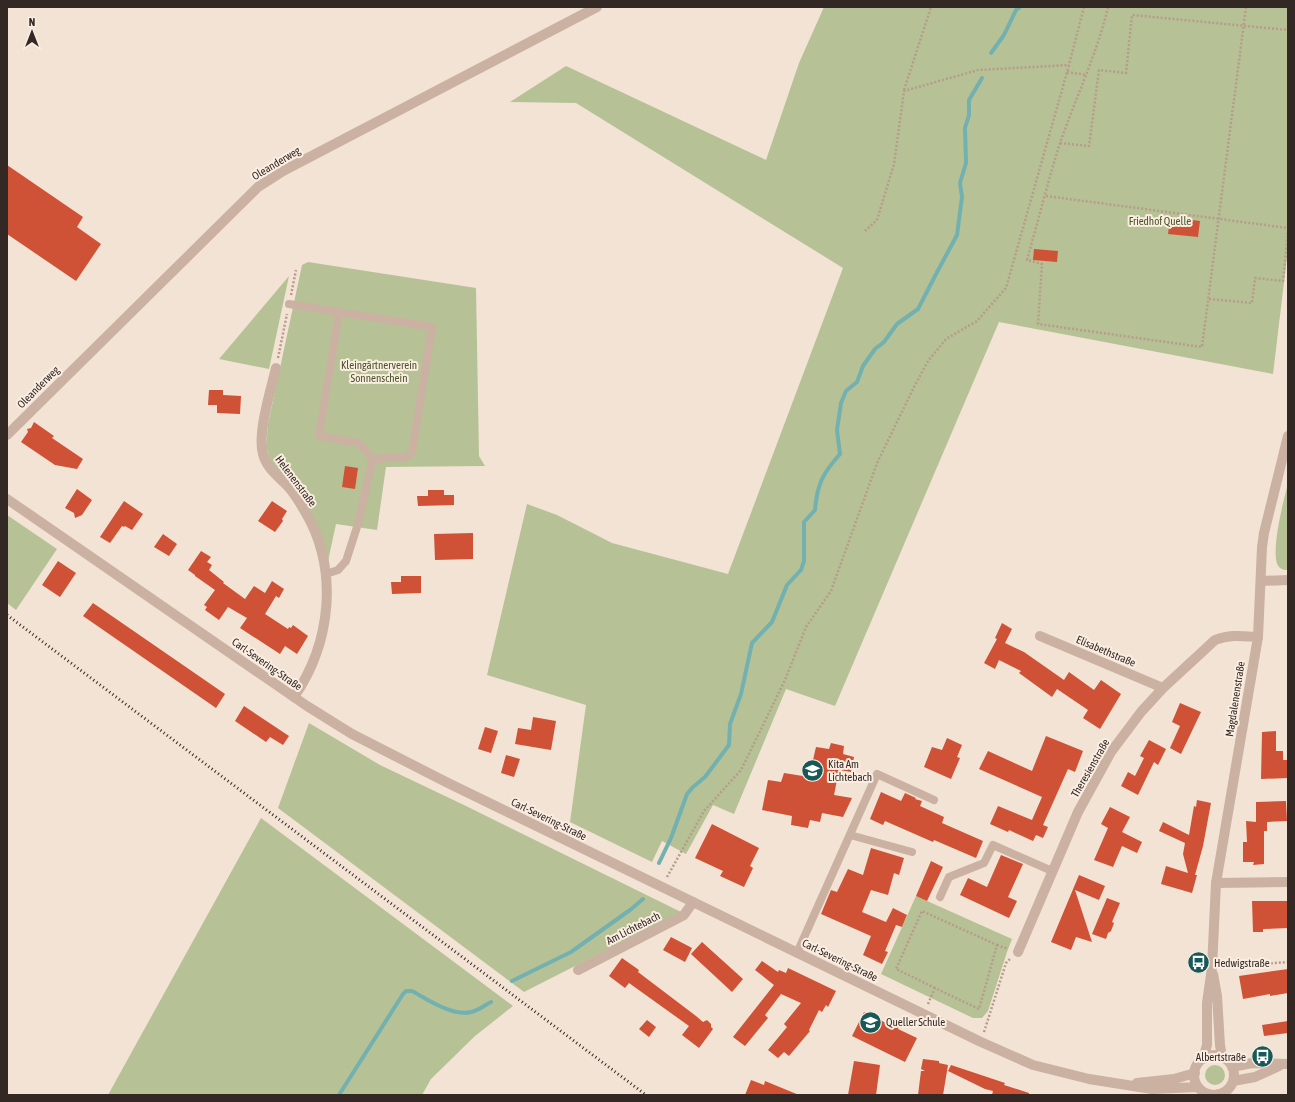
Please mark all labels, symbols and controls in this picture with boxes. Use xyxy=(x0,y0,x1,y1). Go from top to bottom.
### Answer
north arrow xyxy=(12,12,52,52)
text: N xyxy=(29,16,35,28)
street label: Oleanderweg xyxy=(250,144,303,182)
park label: Friedhof Quelle xyxy=(1129,215,1191,227)
park label: Kleingärtnerverein Sonnenschein xyxy=(341,359,417,384)
street label: Oleanderweg xyxy=(15,363,62,410)
street label: Helenenstraße xyxy=(273,453,319,509)
street label: Elisabethstraße xyxy=(1075,633,1137,669)
street label: Carl-Severing-Straße xyxy=(230,635,304,693)
street label: Magdalenenstraße xyxy=(1223,660,1247,738)
street label: Theresienstraße xyxy=(1068,737,1112,799)
school or university icon: Kita Am Lichtebach xyxy=(799,757,825,783)
place label: Kita Am Lichtebach xyxy=(828,758,872,783)
street label: Carl-Severing-Straße xyxy=(509,796,589,842)
street label: Am Lichtebach xyxy=(604,909,662,947)
street label: Carl-Severing-Straße xyxy=(800,937,880,983)
bus stop icon: Hedwigstraße xyxy=(1186,950,1212,976)
place label: Hedwigstraße xyxy=(1214,957,1270,969)
school or university icon: Queller Schule xyxy=(857,1009,883,1035)
place label: Queller Schule xyxy=(886,1016,945,1028)
bus stop icon: Albertstraße xyxy=(1249,1044,1275,1070)
place label: Albertstraße xyxy=(1196,1051,1246,1063)

